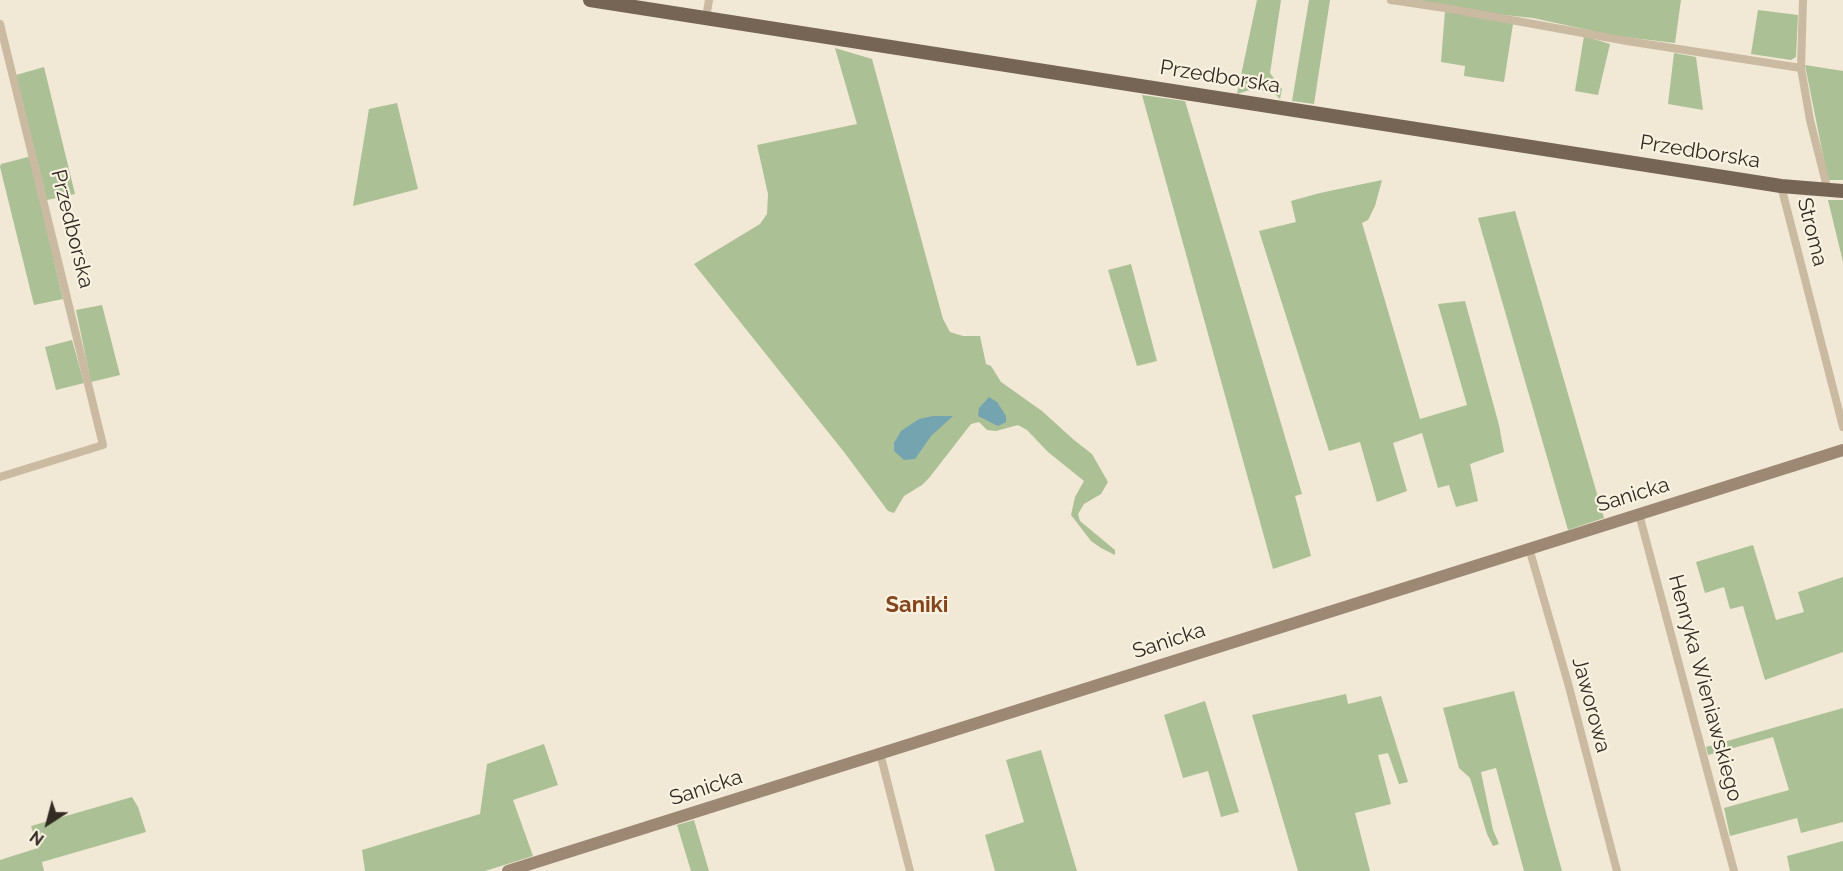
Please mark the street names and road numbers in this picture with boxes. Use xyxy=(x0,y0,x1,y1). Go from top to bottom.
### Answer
street label: Przedborska xyxy=(1158,55,1282,99)
street label: Przedborska xyxy=(1638,130,1762,174)
street label: Przedborska xyxy=(45,167,99,291)
street label: Stroma xyxy=(1791,195,1833,269)
street label: Sanicka xyxy=(1593,472,1673,518)
street label: Henryka Wieniawskiego xyxy=(1663,572,1747,804)
street label: Sanicka xyxy=(1129,617,1209,665)
street label: Jaworowa xyxy=(1566,655,1616,755)
street label: Sanicka xyxy=(666,764,746,812)

